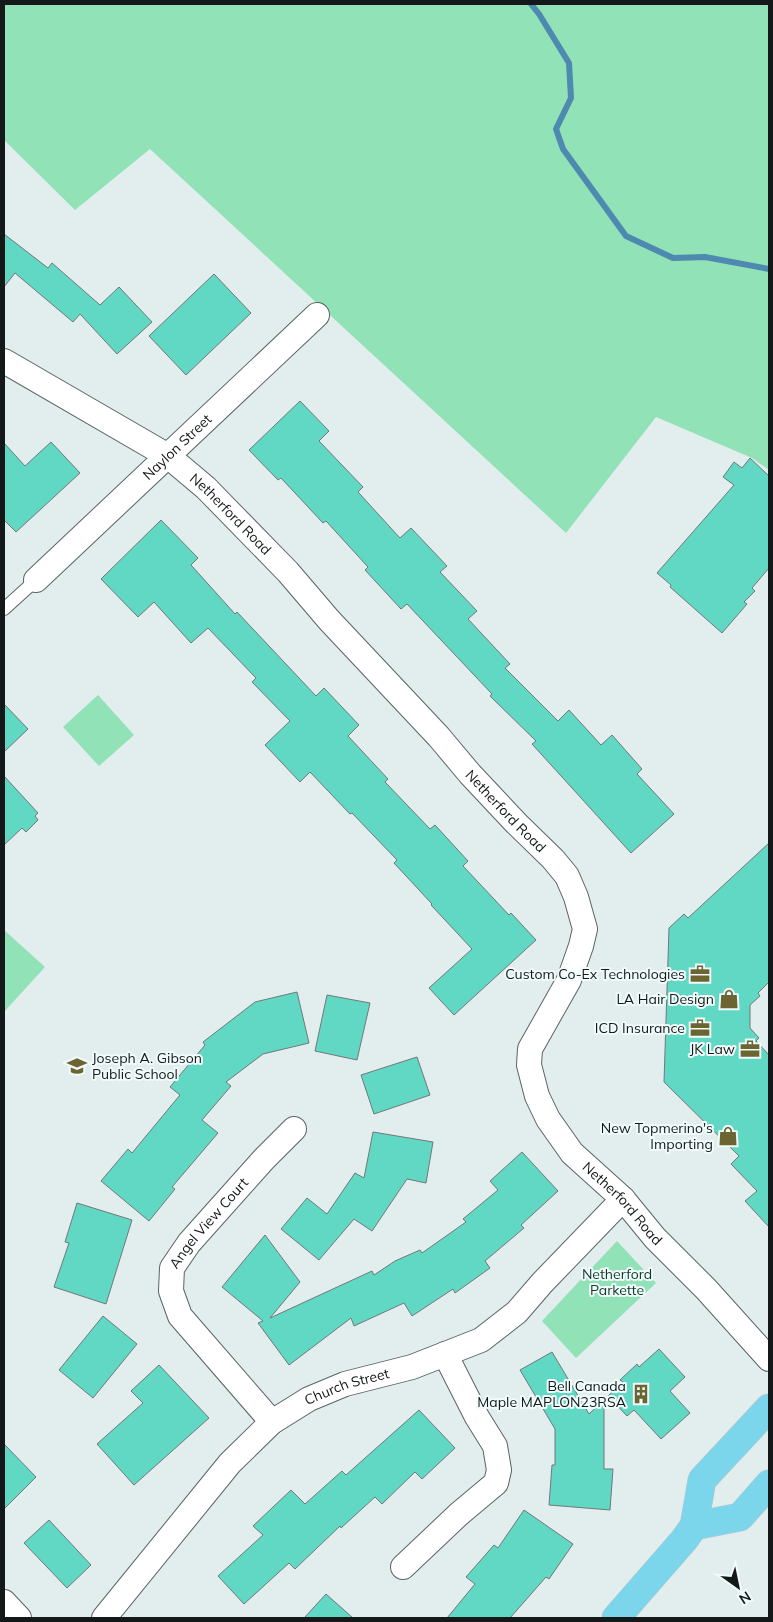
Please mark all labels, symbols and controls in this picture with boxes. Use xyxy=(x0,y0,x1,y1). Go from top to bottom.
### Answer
street label: Naylon Street xyxy=(139,410,215,484)
street label: Netherford Road xyxy=(186,469,275,559)
street label: Netherford Road xyxy=(462,766,550,856)
office icon: Custom Co-Ex Technologies xyxy=(689,963,711,985)
place label: Custom Co-Ex Technologies xyxy=(505,965,685,983)
shop icon: LA Hair Design xyxy=(718,988,740,1010)
place label: LA Hair Design xyxy=(617,990,714,1008)
office icon: ICD Insurance xyxy=(689,1017,711,1039)
place label: ICD Insurance xyxy=(595,1019,685,1037)
office icon: JK Law xyxy=(739,1038,761,1060)
place label: JK Law xyxy=(690,1040,735,1058)
place label: Joseph A. Gibson Public School xyxy=(92,1049,202,1083)
school or university icon: Joseph A. Gibson Public School xyxy=(66,1055,88,1077)
place label: New Topmerino's Importing xyxy=(601,1119,713,1153)
shop icon: New Topmerino's Importing xyxy=(717,1125,739,1147)
street label: Netherford Road xyxy=(579,1158,666,1249)
street label: Angel View Court xyxy=(165,1174,252,1272)
park label: Netherford Parkette xyxy=(582,1265,652,1299)
street label: Church Street xyxy=(302,1364,391,1409)
place label: Bell Canada Maple MAPLON23RSA xyxy=(477,1377,627,1411)
building icon: Bell Canada Maple MAPLON23RSA xyxy=(630,1383,652,1405)
north arrow xyxy=(713,1562,763,1612)
text: N xyxy=(736,1587,754,1608)

